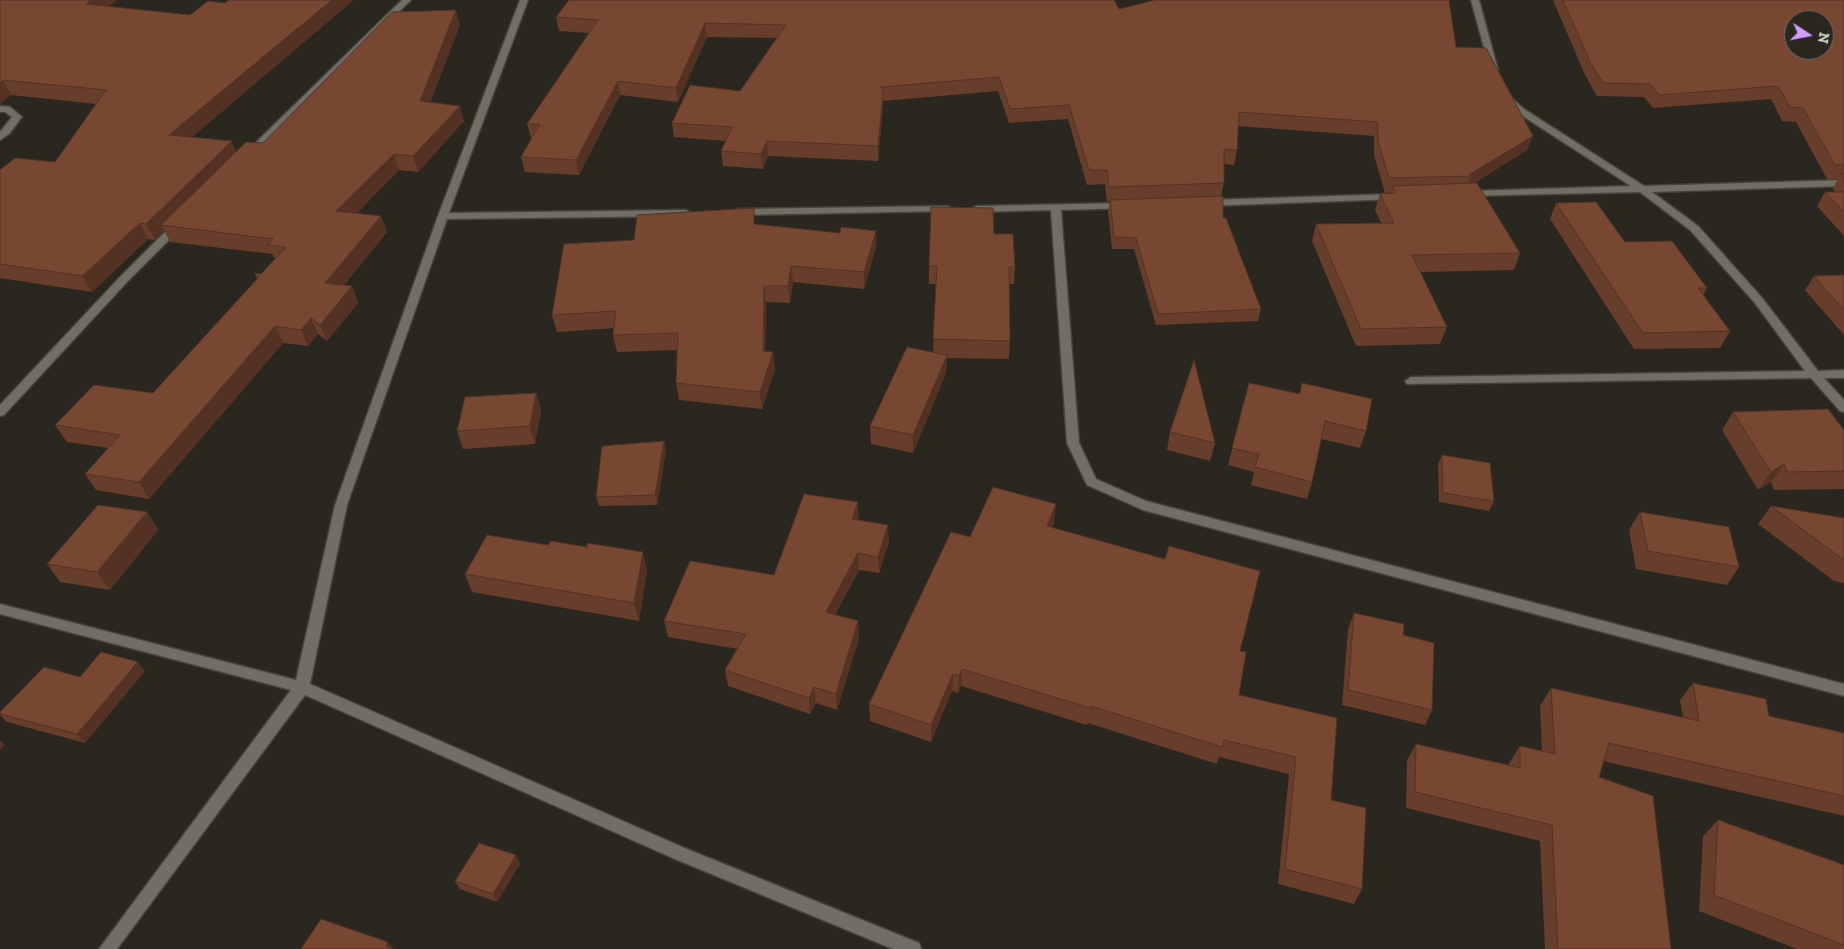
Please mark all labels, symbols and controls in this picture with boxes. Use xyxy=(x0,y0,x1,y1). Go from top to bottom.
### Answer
north arrow xyxy=(1784,10,1834,60)
text: N xyxy=(1814,31,1833,45)

